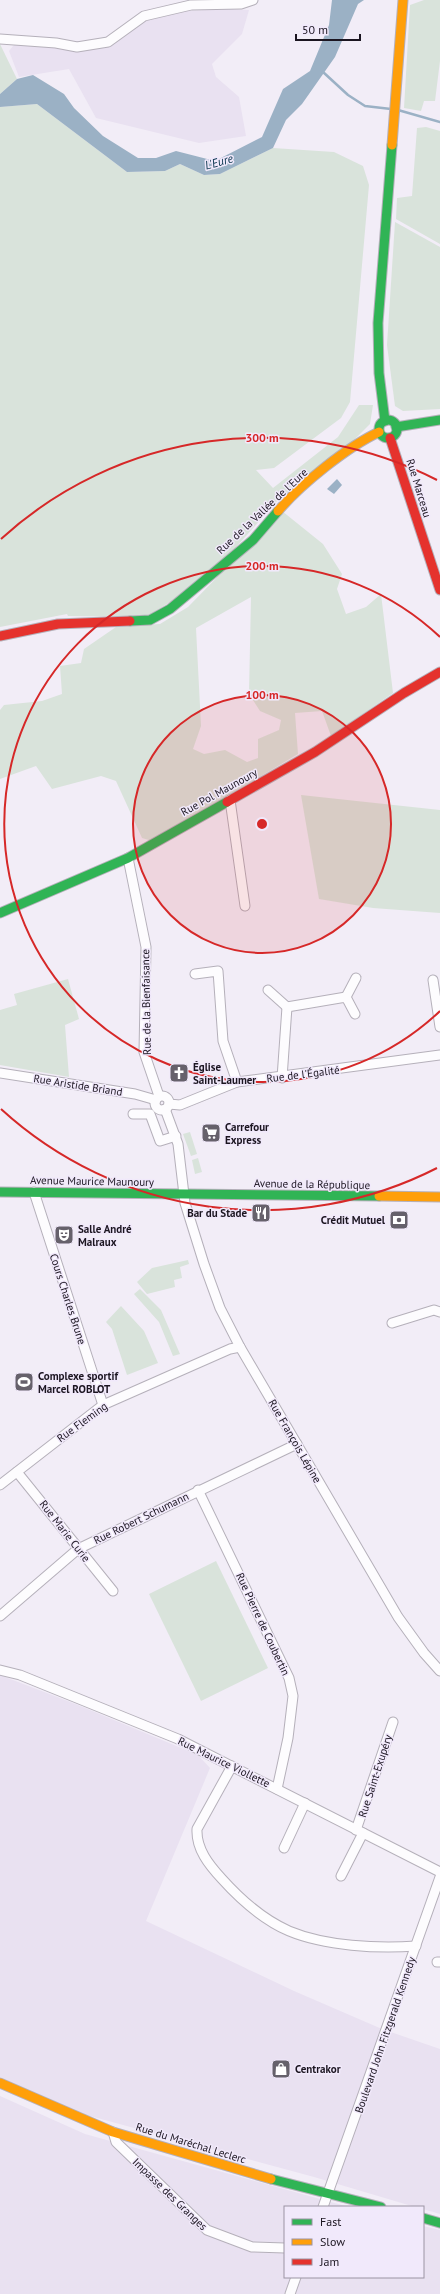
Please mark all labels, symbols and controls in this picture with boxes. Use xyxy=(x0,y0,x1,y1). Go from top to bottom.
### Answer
scale bar xyxy=(296,16,360,42)
text: 50 m xyxy=(302,22,328,37)
water label: L'Eure xyxy=(203,150,235,173)
text: 300 m xyxy=(245,430,279,445)
street label: Rue Marceau xyxy=(403,457,435,519)
street label: Rue de la Vallée de l'Eure xyxy=(214,465,311,557)
text: 200 m xyxy=(245,558,279,573)
text: 100 m xyxy=(245,687,279,702)
street label: Rue Pol Maunoury xyxy=(178,765,261,819)
centre of rings xyxy=(255,817,269,831)
street label: Rue de la Bienfaisance xyxy=(138,948,154,1055)
place label: Église Saint-Laumer xyxy=(193,1060,256,1087)
church icon: Église Saint-Laumer xyxy=(168,1062,190,1084)
street label: Rue de l'Égalité xyxy=(266,1063,341,1085)
street label: Rue Aristide Briand xyxy=(32,1071,124,1099)
place label: Carrefour Express xyxy=(225,1120,269,1147)
supermarket icon: Carrefour Express xyxy=(200,1122,222,1144)
street label: Avenue Maurice Maunoury xyxy=(30,1173,155,1189)
street label: Avenue de la République xyxy=(254,1176,371,1192)
restaurant icon: Bar du Stade xyxy=(250,1202,272,1224)
place label: Bar du Stade xyxy=(187,1206,247,1220)
bank icon: Crédit Mutuel xyxy=(388,1209,410,1231)
place label: Crédit Mutuel xyxy=(321,1213,386,1227)
place label: Salle André Malraux xyxy=(78,1222,132,1249)
theatre icon: Salle André Malraux xyxy=(53,1224,75,1246)
street label: Cours Charles Brune xyxy=(47,1252,89,1347)
place label: Complexe sportif Marcel ROBLOT xyxy=(38,1369,119,1396)
sports icon: Complexe sportif Marcel ROBLOT xyxy=(13,1371,35,1393)
street label: Rue François Lépine xyxy=(265,1397,325,1486)
street label: Rue Fleming xyxy=(54,1399,110,1445)
street label: Rue Robert Schumann xyxy=(91,1489,191,1547)
street label: Rue Marie Curie xyxy=(37,1497,94,1565)
street label: Rue Pierre de Coubertin xyxy=(233,1570,293,1678)
street label: Rue Saint-Exupéry xyxy=(355,1732,395,1819)
street label: Rue Maurice Viollette xyxy=(176,1734,273,1791)
street label: Boulevard John Fitzgerald Kennedy xyxy=(352,1954,419,2115)
shop icon: Centrakor xyxy=(270,2058,292,2080)
place label: Centrakor xyxy=(295,2062,341,2076)
street label: Rue du Maréchal Leclerc xyxy=(134,2120,248,2166)
street label: Impasse des Granges xyxy=(130,2155,211,2233)
legend xyxy=(284,2206,424,2278)
text: Fast xyxy=(320,2214,341,2229)
text: Slow xyxy=(320,2234,345,2249)
text: Jam xyxy=(319,2254,339,2269)

